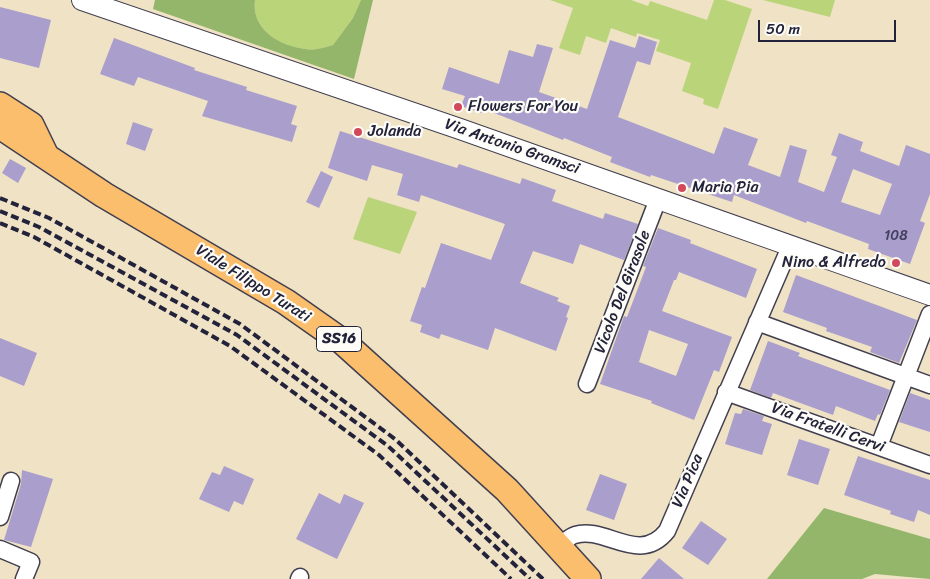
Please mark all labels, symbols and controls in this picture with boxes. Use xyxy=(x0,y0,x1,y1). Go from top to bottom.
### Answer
scale bar xyxy=(760,10,898,42)
text: 50 m xyxy=(766,16,800,42)
place label: Flowers For You xyxy=(468,97,578,117)
marker: Flowers For You xyxy=(452,101,464,113)
street label: Via Antonio Gramsci xyxy=(442,115,582,179)
place label: Jolanda xyxy=(368,122,421,142)
marker: Jolanda xyxy=(352,126,364,138)
place label: Maria Pia xyxy=(692,178,758,198)
marker: Maria Pia xyxy=(676,182,688,194)
street label: Vicolo Del Girasole xyxy=(591,228,655,356)
house number: 108 xyxy=(884,228,908,244)
street label: Viale Filippo Turati xyxy=(192,241,314,327)
place label: Nino & Alfredo xyxy=(782,253,886,273)
marker: Nino & Alfredo xyxy=(890,257,902,269)
road number: SS16 xyxy=(316,326,362,352)
street label: Via Fratelli Cervi xyxy=(769,399,887,457)
street label: Via Pica xyxy=(668,451,708,511)

